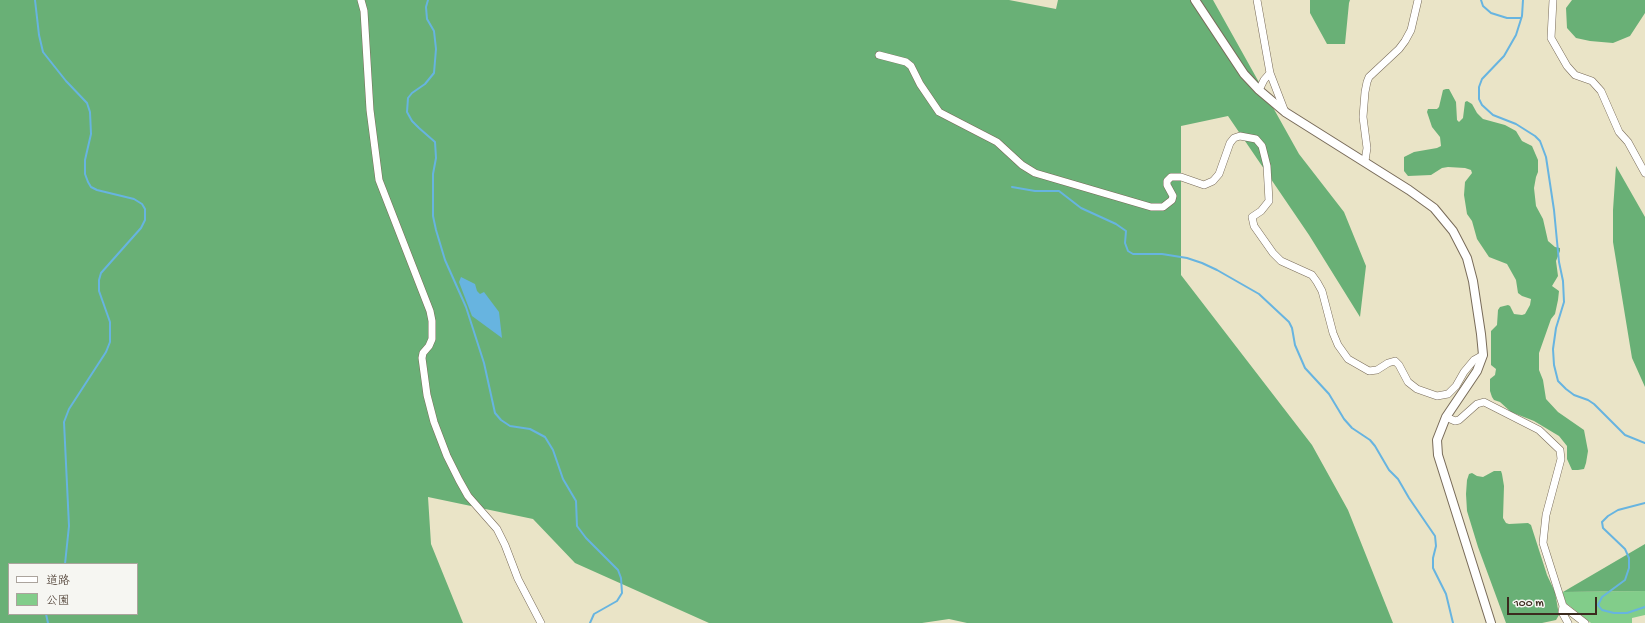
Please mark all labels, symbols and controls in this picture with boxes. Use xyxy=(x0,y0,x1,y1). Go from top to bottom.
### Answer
legend xyxy=(8,563,138,615)
text: 道路 xyxy=(46,575,70,589)
scale bar xyxy=(1509,589,1599,615)
text: 公園 xyxy=(46,595,70,609)
text: 100 m xyxy=(1514,597,1544,611)

